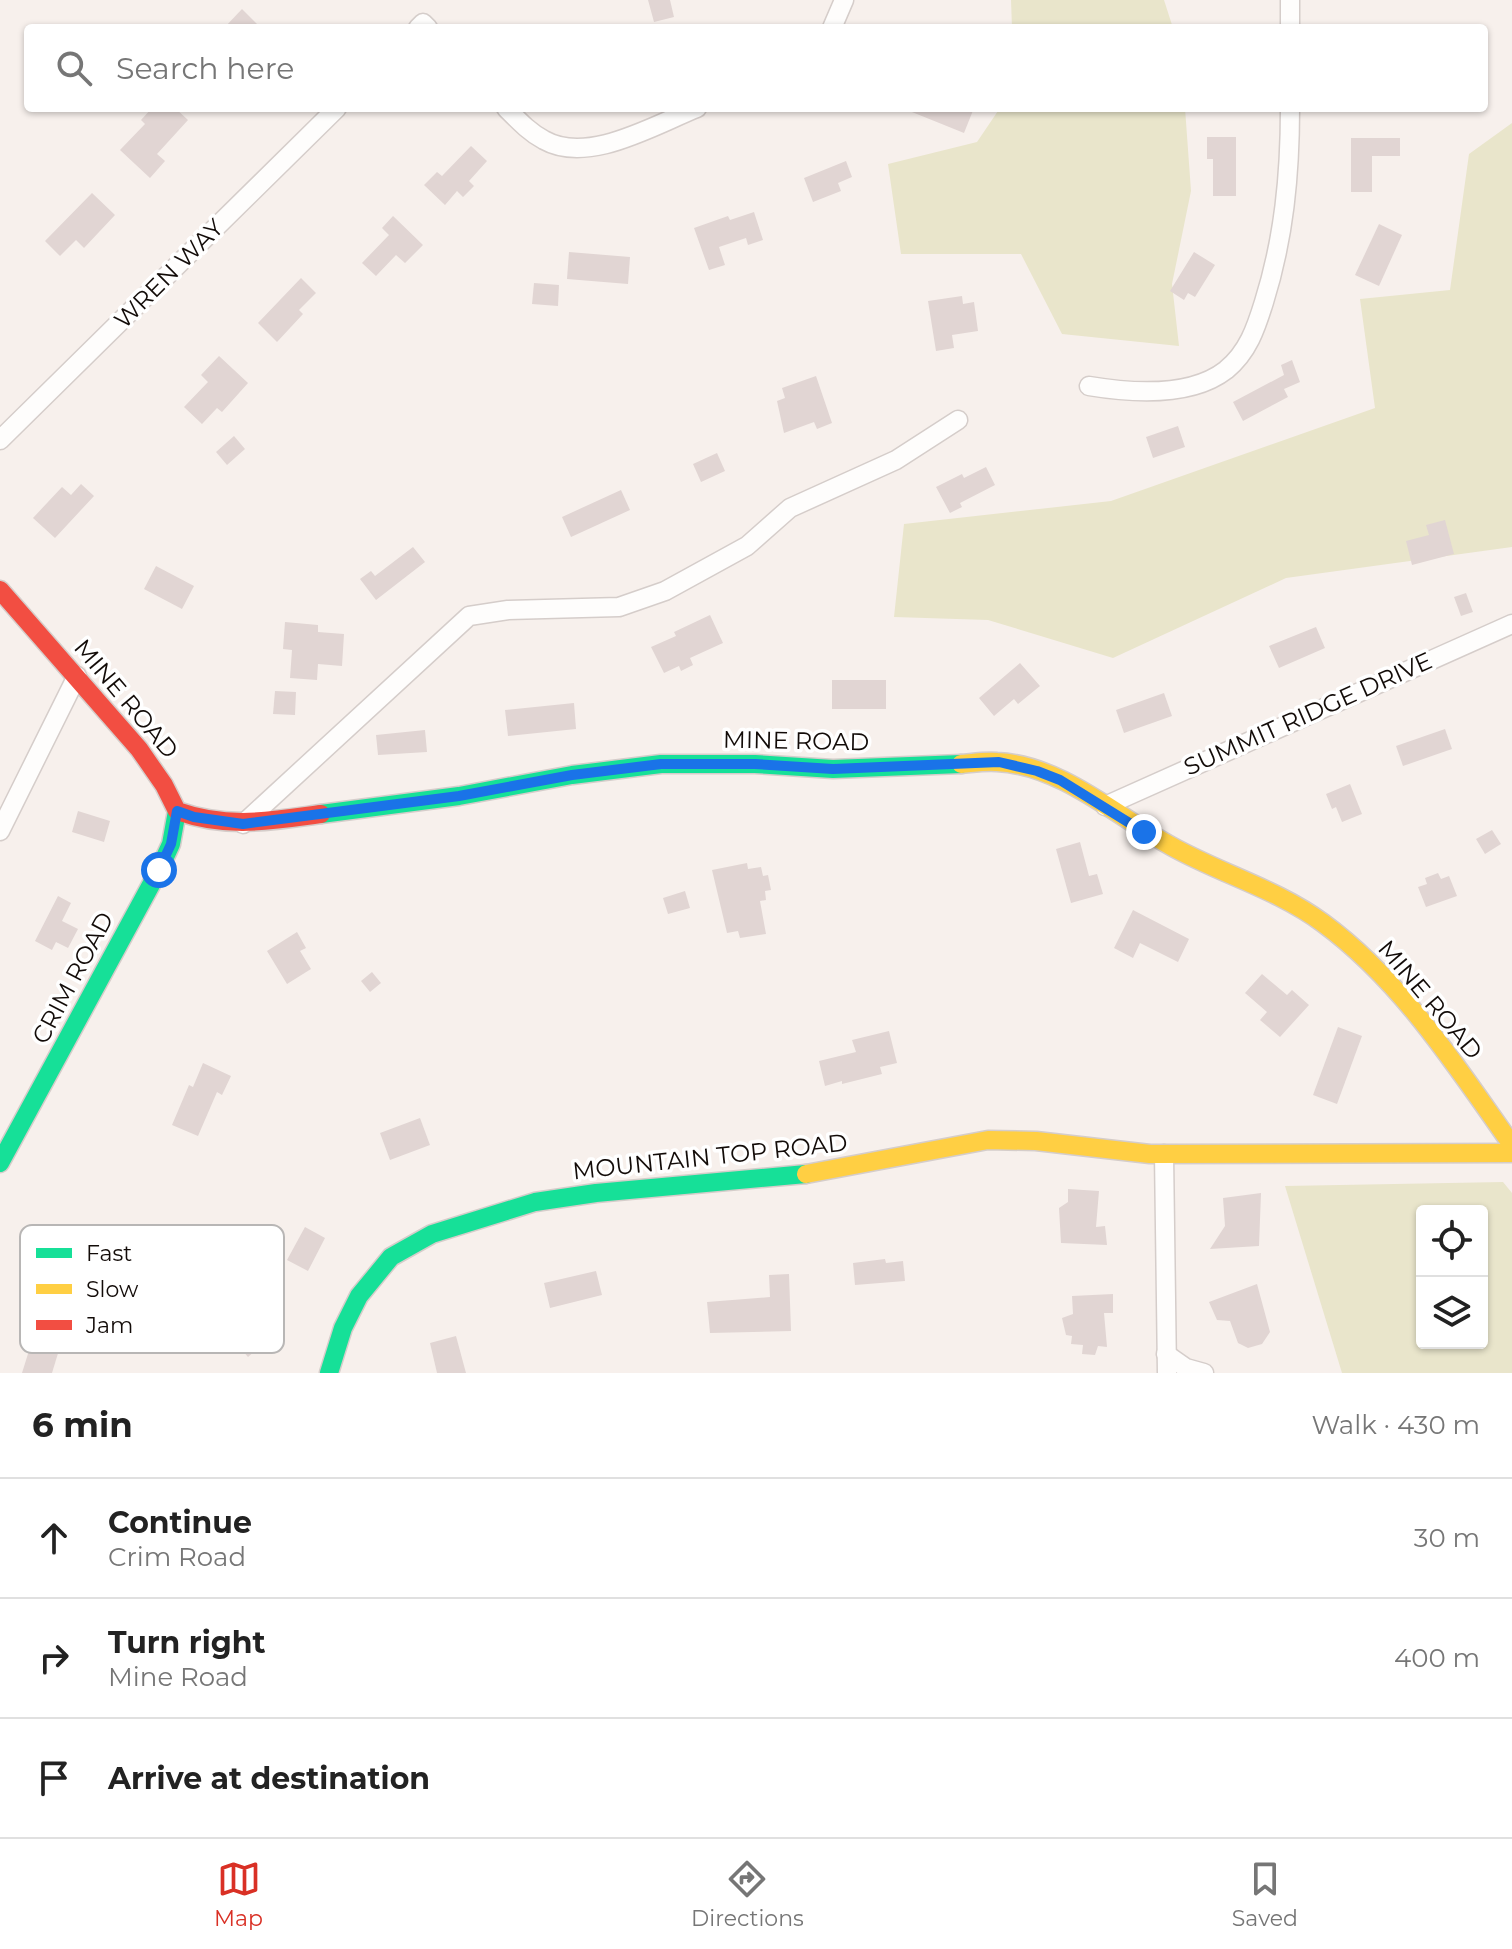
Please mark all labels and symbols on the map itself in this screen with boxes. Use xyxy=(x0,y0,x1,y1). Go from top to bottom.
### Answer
street label: WREN WAY xyxy=(108,212,230,334)
street label: MINE ROAD xyxy=(68,633,185,764)
street label: SUMMIT RIDGE DRIVE xyxy=(1179,646,1436,781)
street label: MINE ROAD xyxy=(723,725,869,756)
route end xyxy=(1126,814,1162,850)
route start xyxy=(141,852,177,888)
street label: CRIM ROAD xyxy=(26,907,119,1049)
street label: MINE ROAD xyxy=(1372,934,1489,1065)
street label: MOUNTAIN TOP ROAD xyxy=(571,1128,849,1185)
legend xyxy=(20,1225,284,1353)
text: Fast xyxy=(86,1240,132,1267)
text: Slow xyxy=(86,1276,139,1303)
text: Jam xyxy=(85,1312,133,1339)

